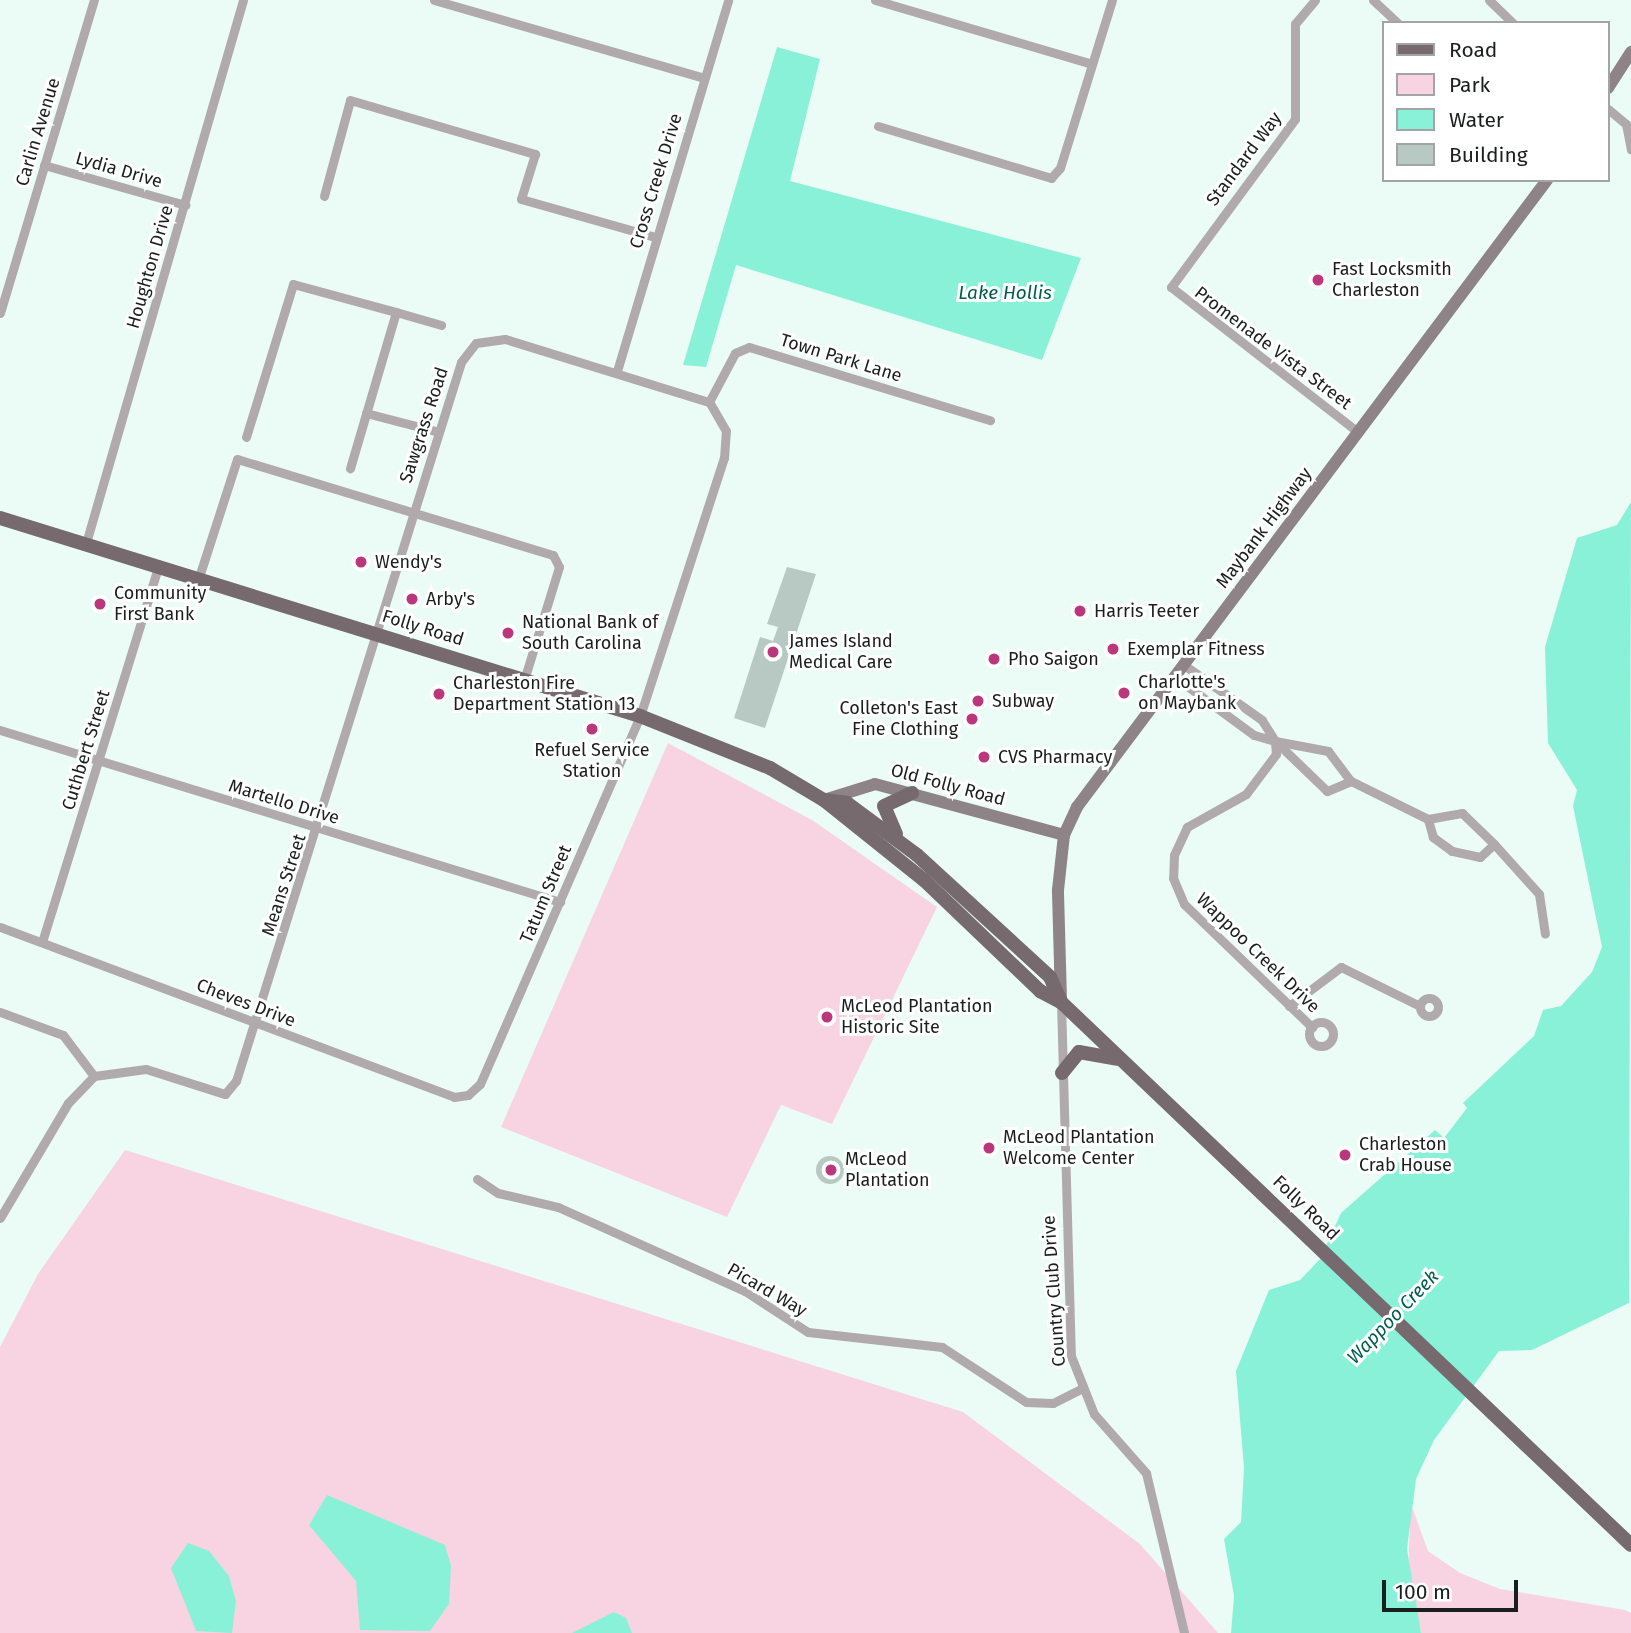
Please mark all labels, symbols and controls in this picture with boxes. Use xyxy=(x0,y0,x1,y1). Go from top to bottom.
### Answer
legend xyxy=(1382,21,1610,182)
text: Road xyxy=(1449,37,1497,63)
text: Park xyxy=(1449,72,1490,98)
street label: Carlin Avenue xyxy=(11,75,65,189)
text: Water xyxy=(1449,107,1504,133)
street label: Standard Way xyxy=(1202,108,1286,210)
street label: Cross Creek Drive xyxy=(625,111,687,251)
text: Building xyxy=(1449,142,1528,168)
street label: Lydia Drive xyxy=(73,147,165,193)
street label: Houghton Drive xyxy=(122,203,178,331)
place label: Fast Locksmith Charleston xyxy=(1332,259,1452,302)
marker: Fast Locksmith Charleston xyxy=(1310,272,1326,288)
water label: Lake Hollis xyxy=(958,282,1052,304)
street label: Promenade Vista Street xyxy=(1190,282,1356,414)
street label: Town Park Lane xyxy=(778,329,904,387)
street label: Sawgrass Road xyxy=(395,364,453,486)
street label: Maybank Highway xyxy=(1212,463,1316,593)
place label: Wendy's xyxy=(375,551,442,573)
marker: Wendy's xyxy=(353,554,369,570)
place label: Community First Bank xyxy=(114,583,206,626)
place label: Arby's xyxy=(426,588,475,610)
marker: Arby's xyxy=(404,591,420,607)
marker: Community First Bank xyxy=(92,596,108,612)
place label: Harris Teeter xyxy=(1094,600,1199,622)
marker: Harris Teeter xyxy=(1072,603,1088,619)
street label: Folly Road xyxy=(380,605,466,651)
place label: National Bank of South Carolina xyxy=(522,612,658,654)
marker: National Bank of South Carolina xyxy=(500,625,516,641)
place label: James Island Medical Care xyxy=(789,631,893,674)
place label: Exemplar Fitness xyxy=(1127,638,1265,660)
marker: Exemplar Fitness xyxy=(1105,641,1121,657)
marker: James Island Medical Care xyxy=(763,642,783,662)
place label: Pho Saigon xyxy=(1008,648,1099,670)
marker: Pho Saigon xyxy=(986,651,1002,667)
place label: Charlotte's on Maybank xyxy=(1138,672,1236,714)
place label: Charleston Fire Department Station 13 xyxy=(453,673,635,716)
marker: Charlotte's on Maybank xyxy=(1116,685,1132,701)
marker: Charleston Fire Department Station 13 xyxy=(431,686,447,702)
street label: Cuthbert Street xyxy=(57,687,115,813)
place label: Subway xyxy=(992,690,1054,712)
marker: Subway xyxy=(970,693,986,709)
place label: Colleton's East Fine Clothing xyxy=(840,698,958,740)
marker: Colleton's East Fine Clothing xyxy=(964,711,980,727)
marker: Refuel Service Station xyxy=(584,721,600,737)
place label: Refuel Service Station xyxy=(534,740,650,782)
place label: CVS Pharmacy xyxy=(998,746,1112,768)
marker: CVS Pharmacy xyxy=(976,749,992,765)
street label: Old Folly Road xyxy=(889,759,1007,811)
street label: Martello Drive xyxy=(226,775,342,829)
street label: Means Street xyxy=(257,831,311,939)
street label: Tatum Street xyxy=(516,842,576,946)
street label: Wappoo Creek Drive xyxy=(1192,889,1324,1017)
street label: Cheves Drive xyxy=(194,974,298,1032)
place label: McLeod Plantation Historic Site xyxy=(841,996,993,1038)
marker: McLeod Plantation Historic Site xyxy=(819,1009,835,1025)
place label: McLeod Plantation Welcome Center xyxy=(1003,1127,1155,1170)
place label: Charleston Crab House xyxy=(1359,1134,1452,1176)
marker: McLeod Plantation Welcome Center xyxy=(981,1140,997,1156)
marker: Charleston Crab House xyxy=(1337,1147,1353,1163)
place label: McLeod Plantation xyxy=(845,1149,930,1192)
marker: McLeod Plantation xyxy=(823,1162,839,1178)
street label: Folly Road xyxy=(1268,1171,1344,1245)
street label: Country Club Drive xyxy=(1038,1215,1070,1367)
street label: Picard Way xyxy=(723,1259,811,1321)
water label: Wappoo Creek xyxy=(1342,1265,1444,1369)
scale bar xyxy=(1386,1566,1522,1610)
text: 100 m xyxy=(1395,1579,1451,1605)

